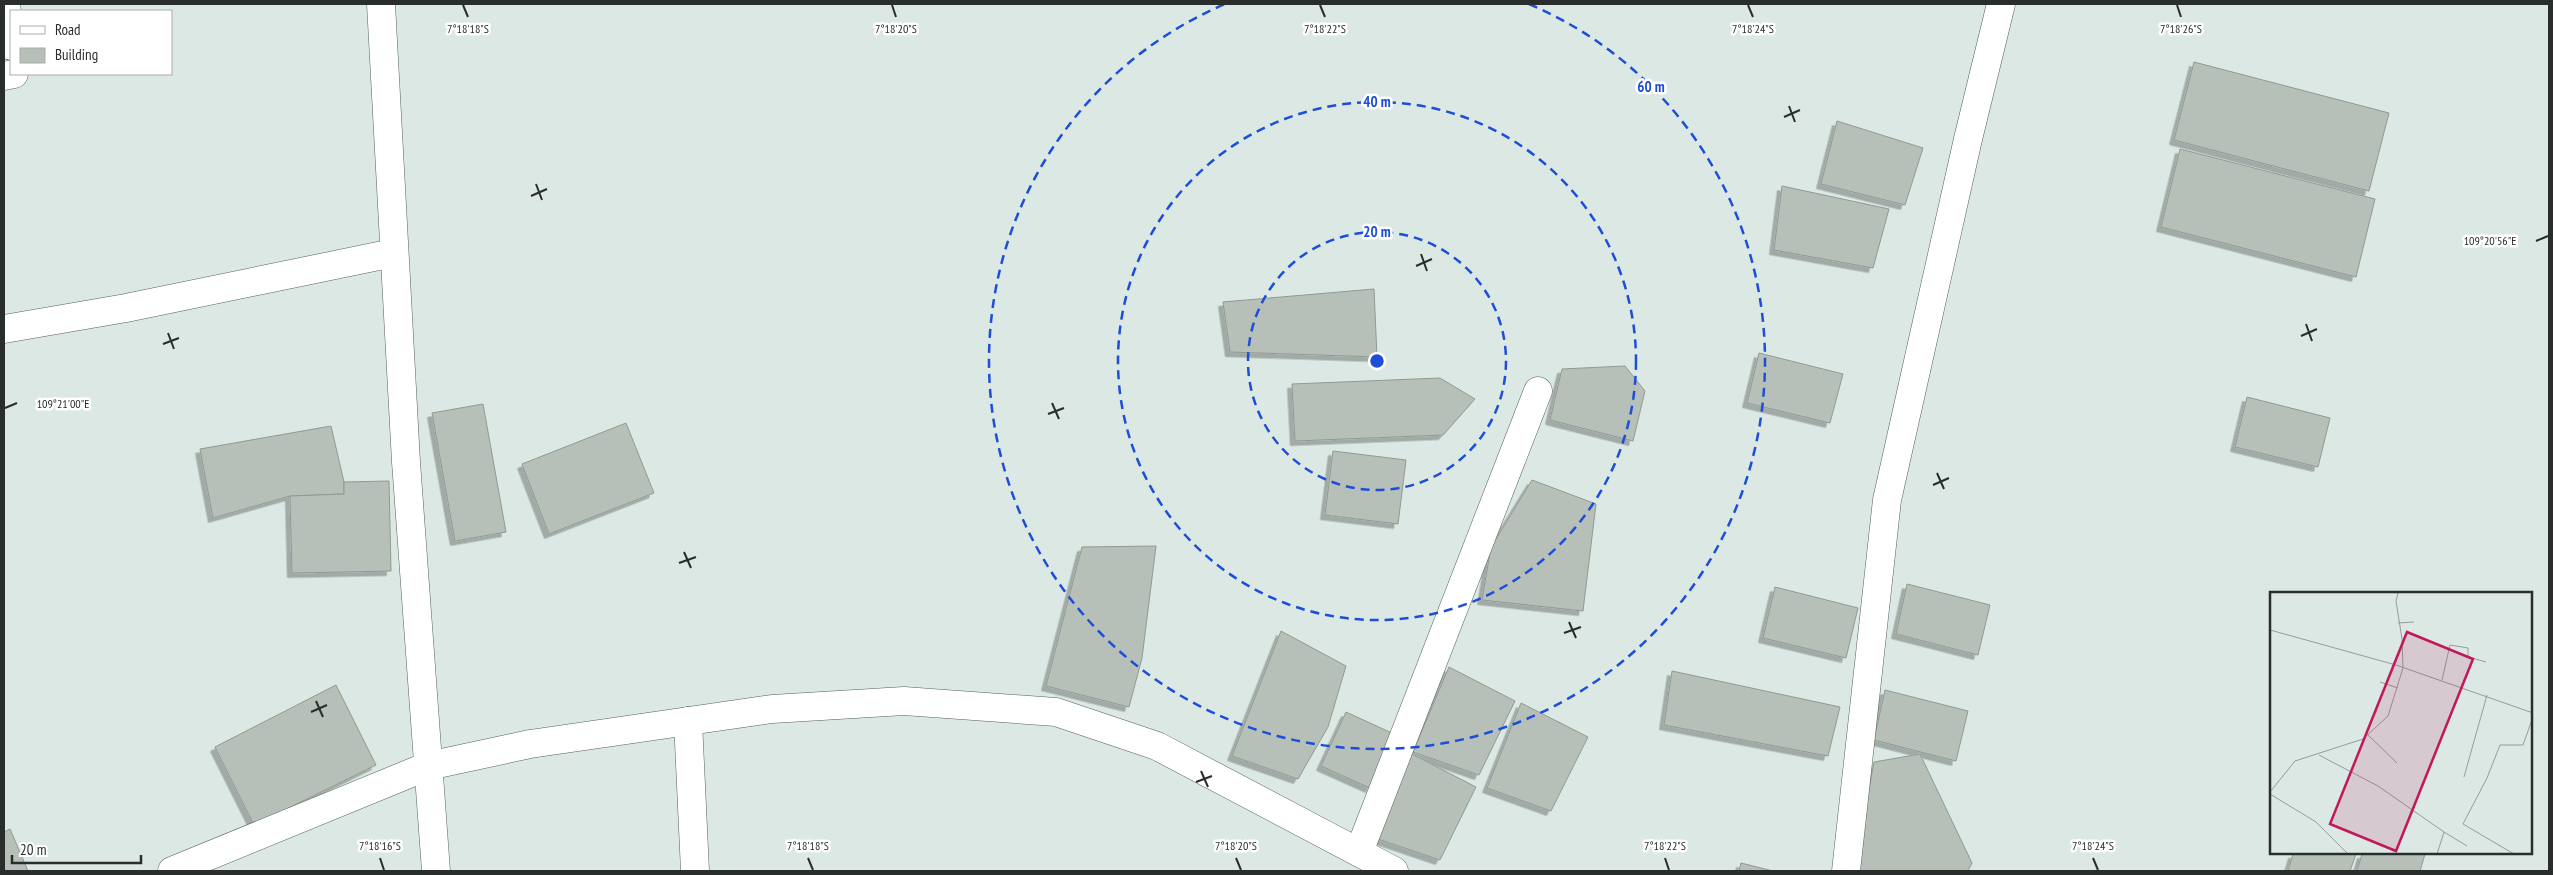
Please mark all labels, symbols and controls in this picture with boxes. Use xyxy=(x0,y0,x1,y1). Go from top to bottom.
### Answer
legend xyxy=(10,10,172,75)
text: Road xyxy=(55,20,81,39)
text: 7°18'18"S xyxy=(447,21,489,36)
text: 7°18'20"S xyxy=(875,21,917,36)
text: 7°18'22"S xyxy=(1304,21,1346,36)
text: 7°18'24"S xyxy=(1732,21,1774,36)
text: 7°18'26"S xyxy=(2160,21,2202,36)
text: Building xyxy=(55,45,98,64)
text: 60 m xyxy=(1637,77,1665,96)
text: 40 m xyxy=(1363,92,1391,111)
text: 20 m xyxy=(1363,222,1391,241)
text: 109°20'56"E xyxy=(2464,233,2516,248)
centre of rings xyxy=(1368,352,1386,370)
text: 109°21'00"E xyxy=(37,396,89,411)
inset map xyxy=(2270,592,2533,855)
scale bar xyxy=(12,832,141,864)
text: 7°18'16"S xyxy=(359,838,401,853)
text: 7°18'18"S xyxy=(787,838,829,853)
text: 7°18'20"S xyxy=(1215,838,1257,853)
text: 7°18'22"S xyxy=(1644,838,1686,853)
text: 7°18'24"S xyxy=(2072,838,2114,853)
text: 20 m xyxy=(20,840,46,859)

